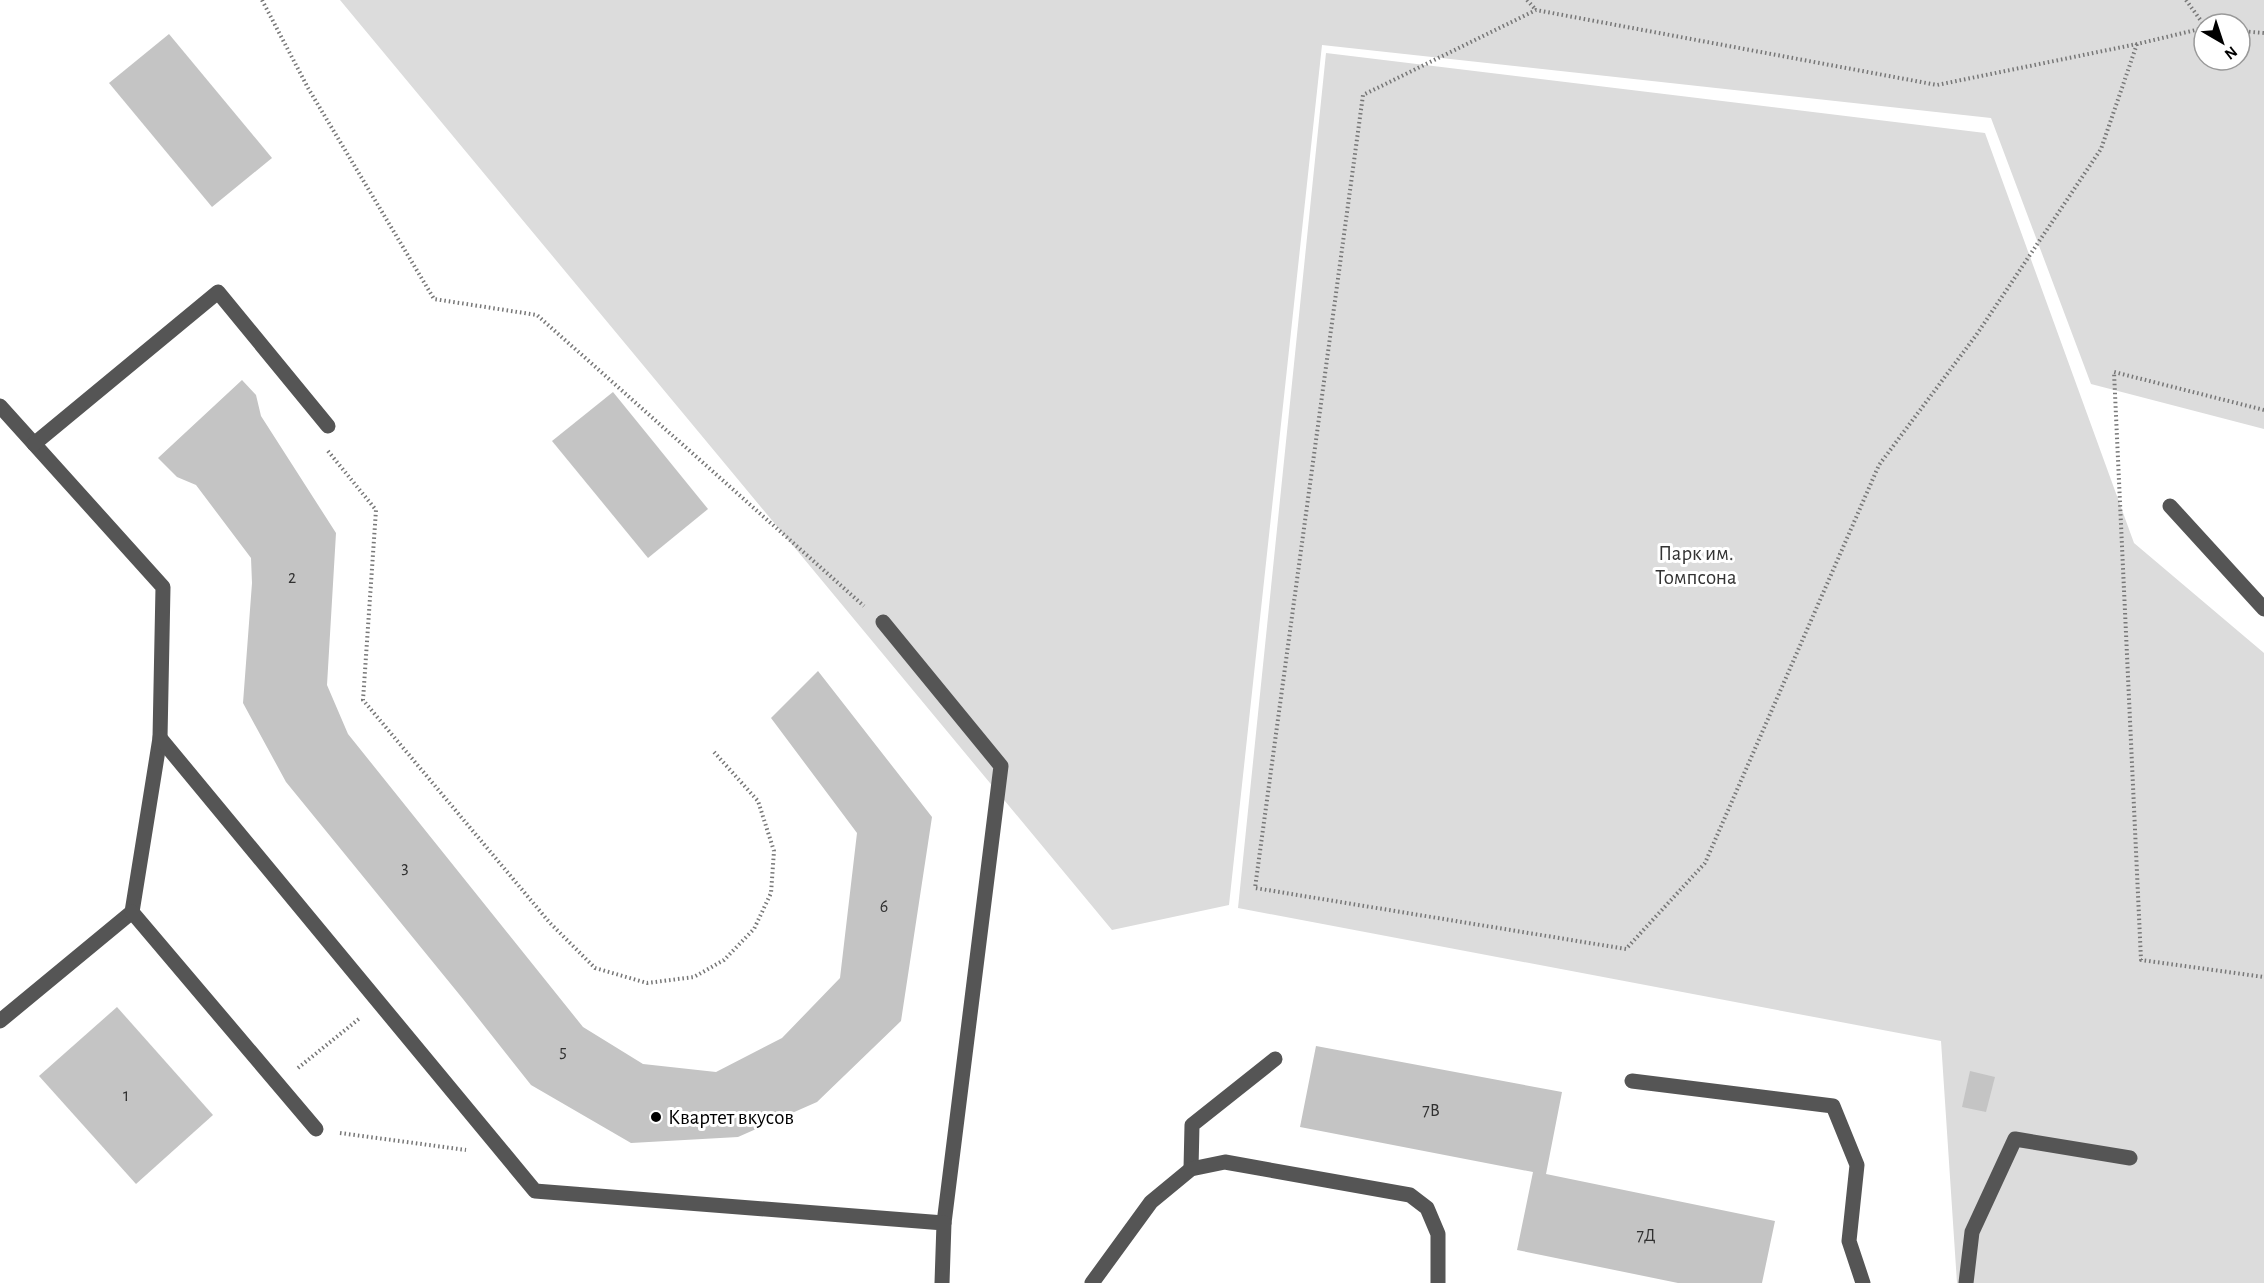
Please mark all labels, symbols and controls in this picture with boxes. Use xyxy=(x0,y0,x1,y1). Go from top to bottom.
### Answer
north arrow xyxy=(2192,12,2252,72)
text: N xyxy=(2221,43,2240,63)
park label: Парк им. Томпсона xyxy=(1655,543,1737,588)
house number: 2 xyxy=(288,569,296,587)
house number: 3 xyxy=(401,859,409,877)
house number: 6 xyxy=(880,898,888,916)
house number: 5 xyxy=(559,1043,567,1061)
house number: 1 xyxy=(123,1087,129,1105)
house number: 7В xyxy=(1422,1102,1440,1120)
place label: Квартет вкусов xyxy=(668,1107,794,1128)
marker: Квартет вкусов xyxy=(649,1110,663,1124)
house number: 7Д xyxy=(1636,1227,1656,1245)

